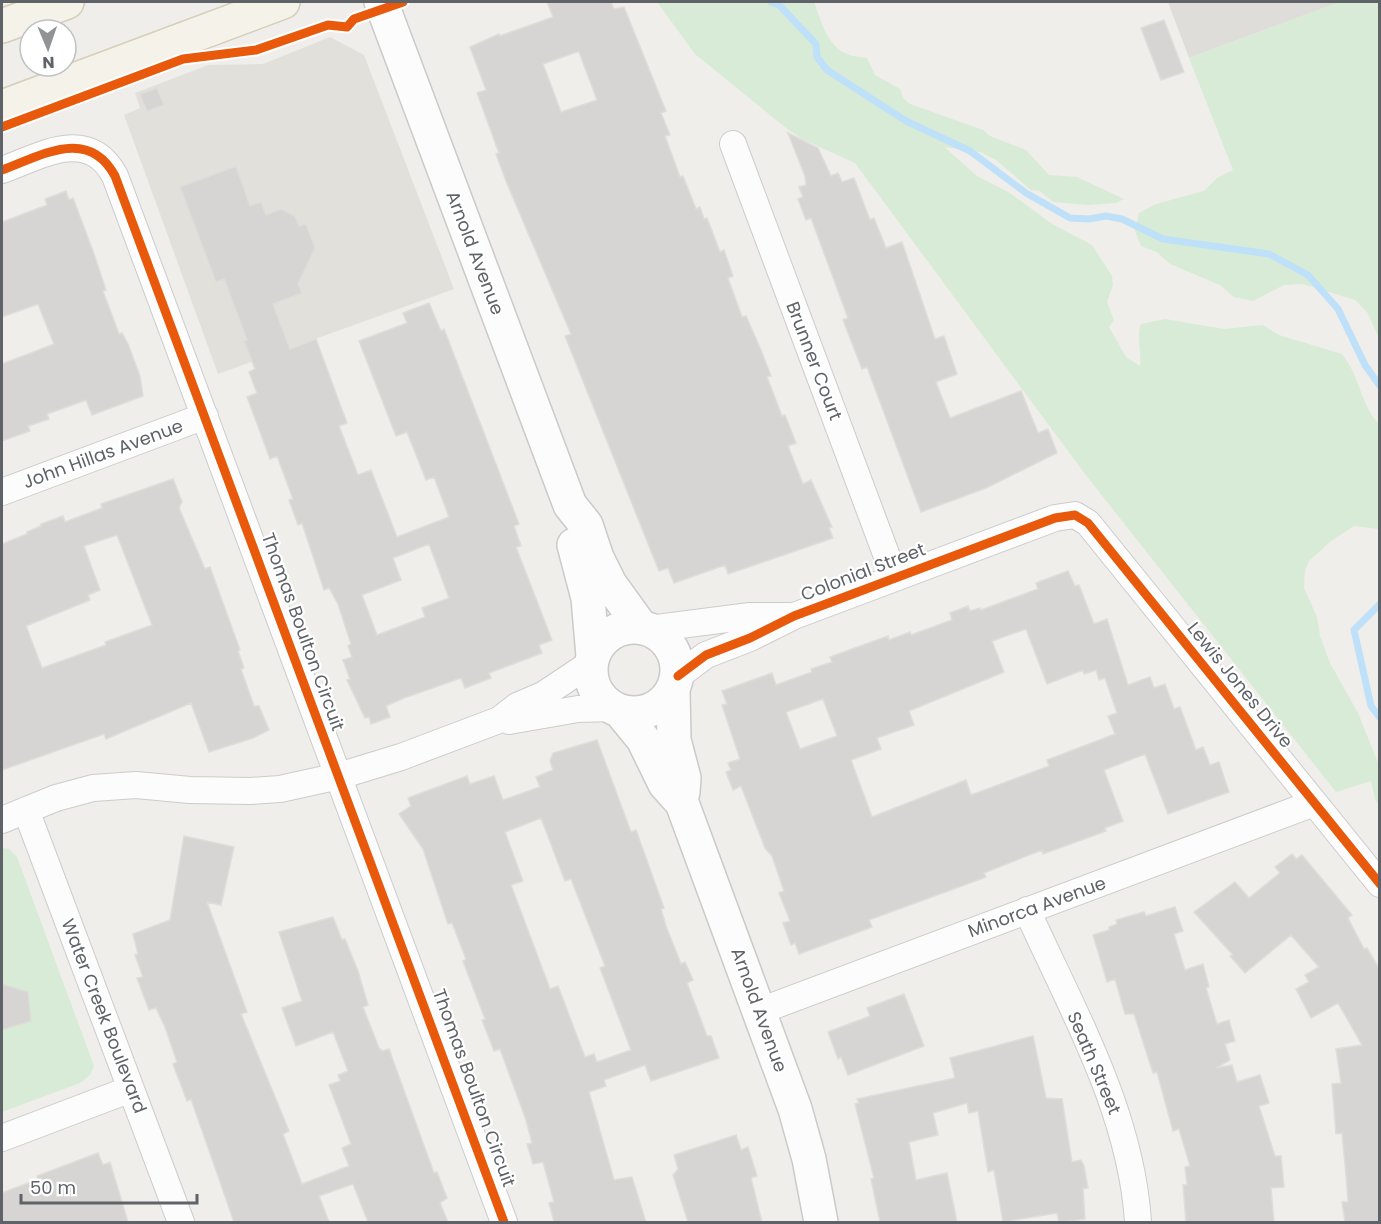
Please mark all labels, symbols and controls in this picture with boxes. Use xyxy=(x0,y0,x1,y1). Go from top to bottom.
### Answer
north arrow xyxy=(18,18,78,78)
text: N xyxy=(42,51,55,74)
street label: Arnold Avenue xyxy=(440,187,511,318)
street label: Brunner Court xyxy=(780,298,849,424)
street label: John Hillas Avenue xyxy=(19,413,186,494)
street label: Thomas Boulton Circuit xyxy=(256,529,351,734)
street label: Colonial Street xyxy=(797,536,929,607)
street label: Lewis Jones Drive xyxy=(1182,616,1299,753)
street label: Minorca Avenue xyxy=(964,870,1109,943)
street label: Water Creek Boulevard xyxy=(56,915,153,1117)
street label: Arnold Avenue xyxy=(725,944,794,1076)
street label: Thomas Boulton Circuit xyxy=(427,985,522,1190)
street label: Seath Street xyxy=(1062,1008,1127,1118)
scale bar xyxy=(21,1167,196,1205)
text: 50 m xyxy=(30,1175,76,1200)

